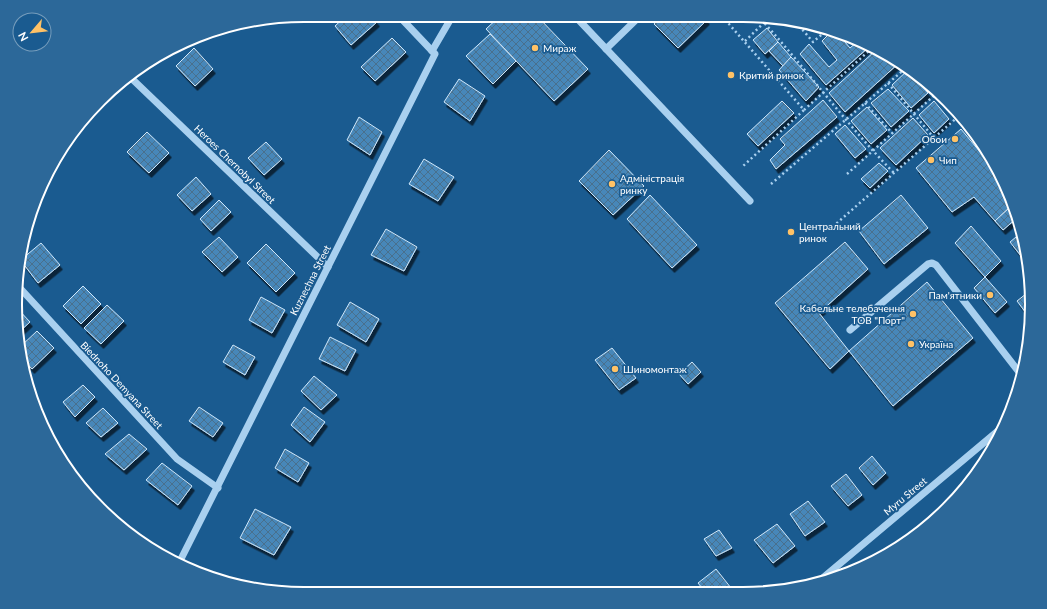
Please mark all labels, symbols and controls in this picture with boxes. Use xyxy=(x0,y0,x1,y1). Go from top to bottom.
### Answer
north arrow xyxy=(12,12,52,52)
text: N xyxy=(15,30,30,44)
place label: Мираж xyxy=(543,42,577,54)
marker: Мираж xyxy=(530,43,540,53)
place label: Критий ринок xyxy=(739,69,805,81)
marker: Критий ринок xyxy=(726,70,736,80)
street label: Heroes Chernobyl Street xyxy=(192,122,278,206)
place label: Обои xyxy=(922,133,947,145)
marker: Обои xyxy=(950,134,960,144)
place label: Чип xyxy=(939,154,957,166)
marker: Чип xyxy=(926,155,936,165)
place label: Адміністрація ринку xyxy=(620,172,684,196)
marker: Адміністрація ринку xyxy=(607,179,617,189)
place label: Центральний ринок xyxy=(799,220,861,244)
marker: Центральний ринок xyxy=(786,227,796,237)
street label: Kuznechna Street xyxy=(287,243,333,317)
place label: Пам'ятники xyxy=(929,289,982,301)
marker: Пам'ятники xyxy=(985,290,995,300)
place label: Кабельне телебачення ТОВ "Порт" xyxy=(799,302,905,326)
marker: Кабельне телебачення ТОВ "Порт" xyxy=(908,309,918,319)
place label: Україна xyxy=(919,338,953,350)
street label: Biednoho Demyana Street xyxy=(78,339,166,431)
marker: Україна xyxy=(906,339,916,349)
place label: Шиномонтаж xyxy=(623,363,687,375)
marker: Шиномонтаж xyxy=(610,364,620,374)
street label: Myru Street xyxy=(881,474,929,517)

